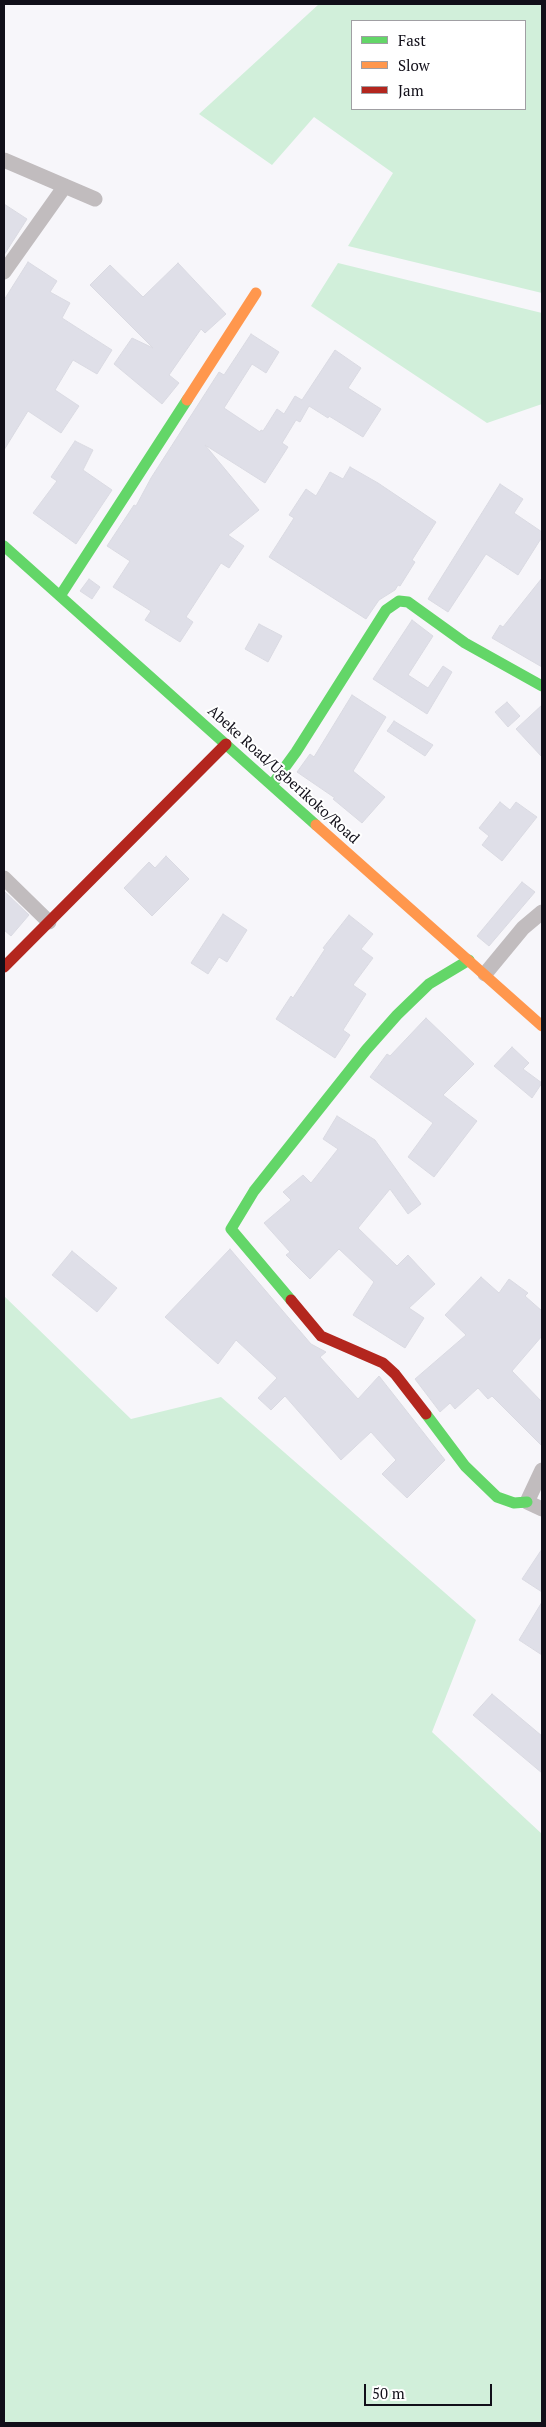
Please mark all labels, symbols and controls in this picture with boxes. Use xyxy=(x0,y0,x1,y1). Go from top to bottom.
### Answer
legend xyxy=(351,20,526,110)
text: Fast xyxy=(398,30,426,50)
text: Slow xyxy=(398,55,430,75)
text: Jam xyxy=(398,80,424,100)
street label: Abeke Road/Ugberikoko/Road xyxy=(204,702,362,848)
scale bar xyxy=(366,2374,494,2406)
text: 50 m xyxy=(372,2383,405,2403)

